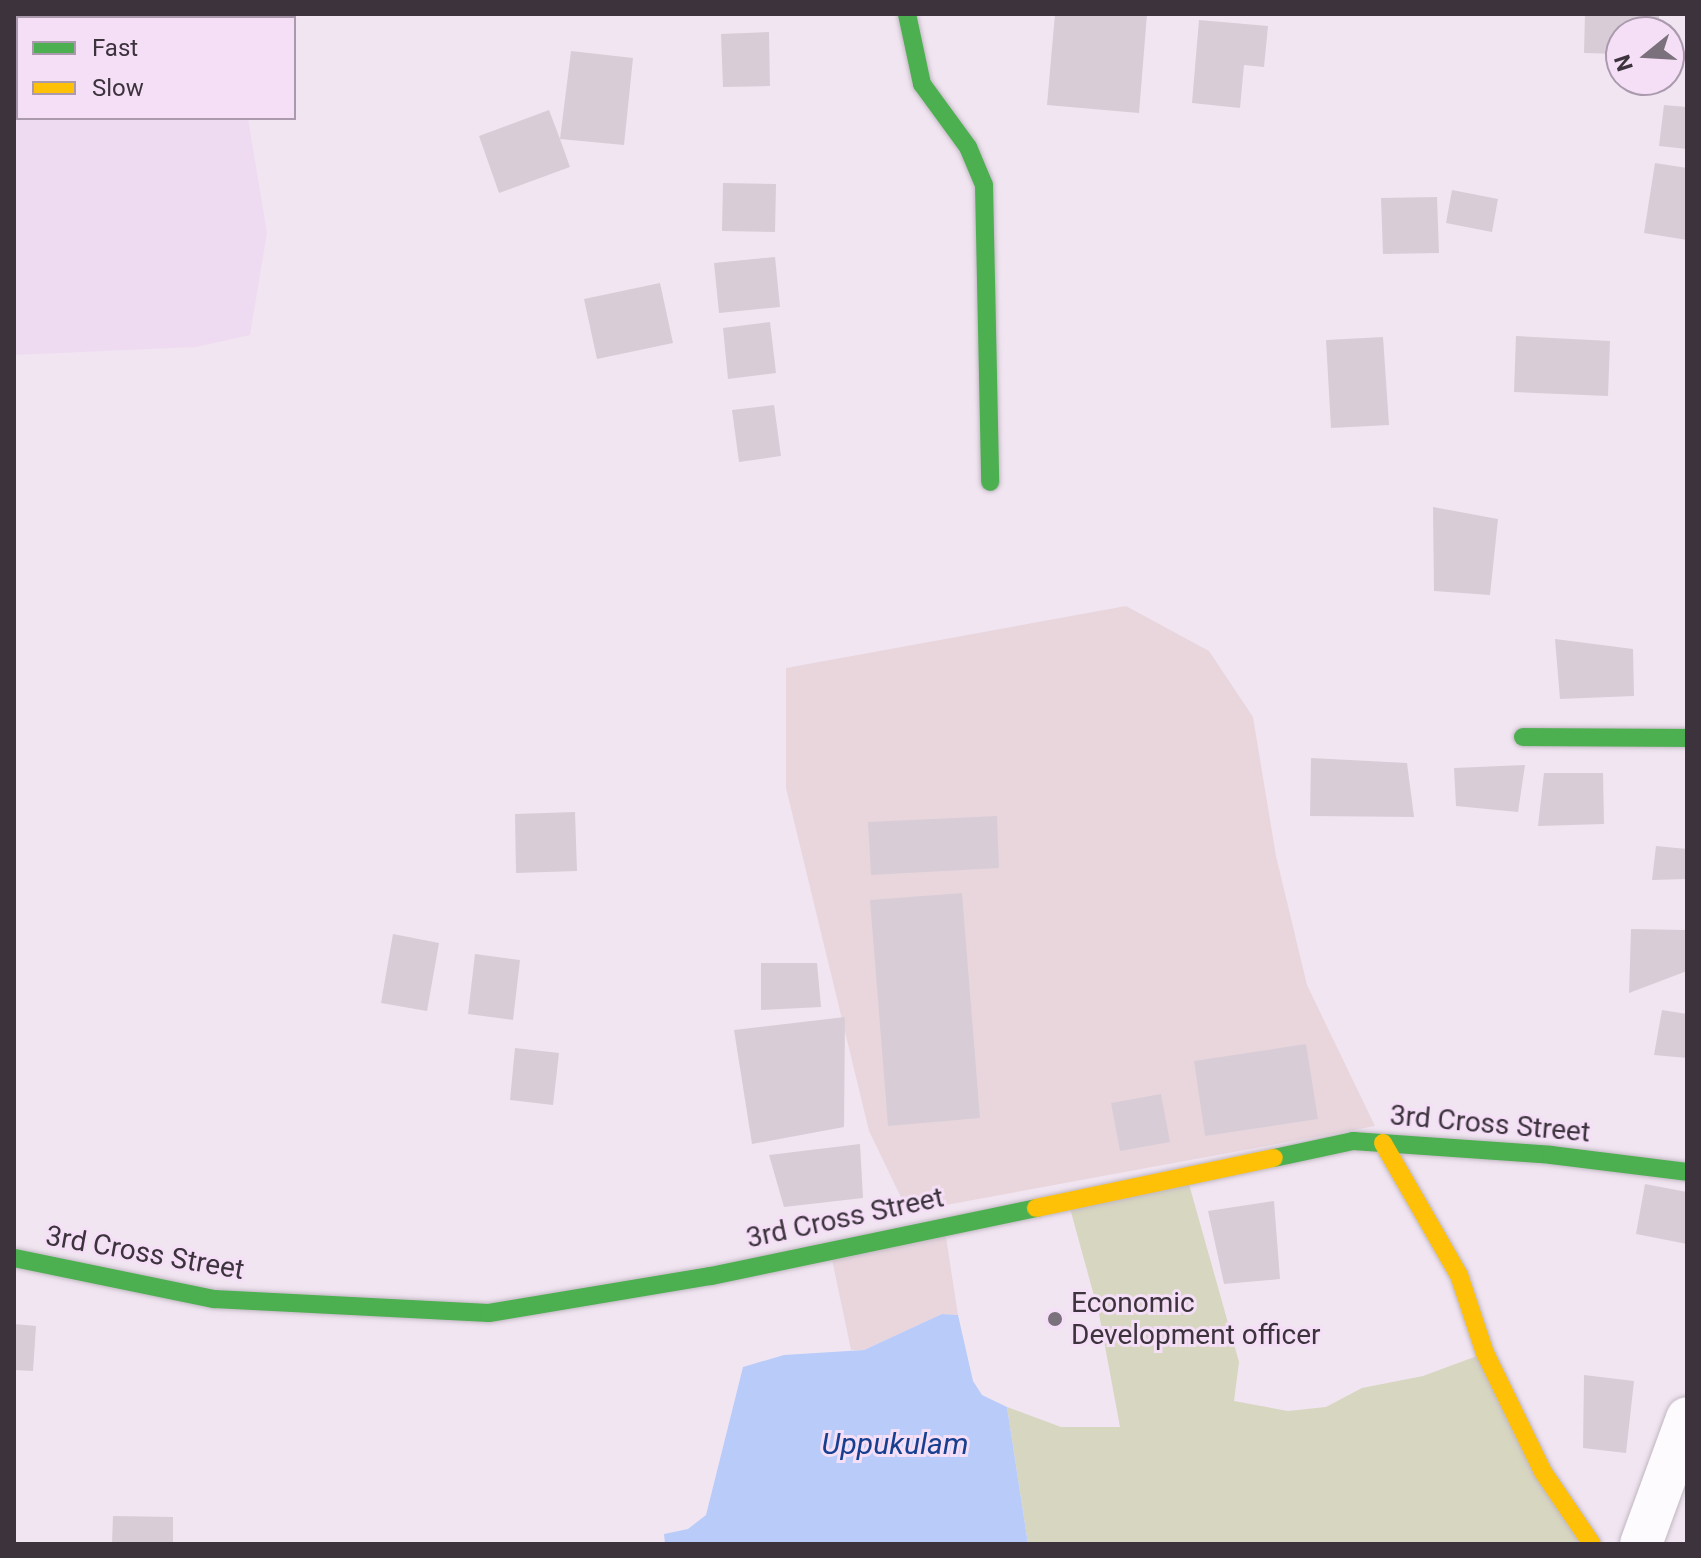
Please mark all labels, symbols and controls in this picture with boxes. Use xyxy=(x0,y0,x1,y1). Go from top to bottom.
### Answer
legend xyxy=(16,16,296,120)
north arrow xyxy=(1605,16,1685,96)
text: Fast xyxy=(92,34,138,62)
text: N xyxy=(1609,52,1638,74)
text: Slow xyxy=(92,74,144,102)
street label: 3rd Cross Street xyxy=(1389,1099,1591,1149)
street label: 3rd Cross Street xyxy=(743,1181,947,1255)
street label: 3rd Cross Street xyxy=(43,1219,247,1287)
place label: Economic Development officer xyxy=(1071,1286,1321,1352)
marker: Economic Development officer xyxy=(1046,1310,1064,1328)
water label: Uppukulam xyxy=(822,1426,968,1462)

